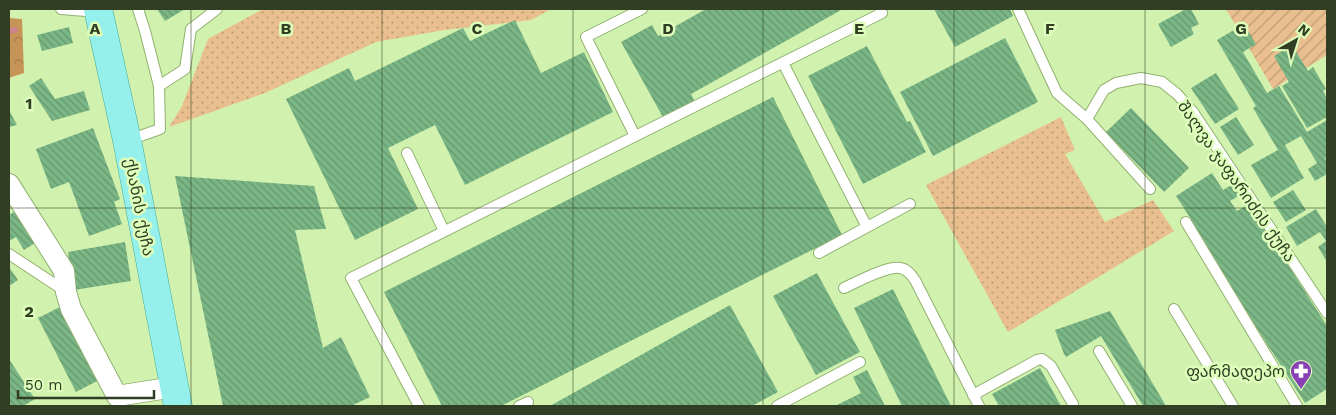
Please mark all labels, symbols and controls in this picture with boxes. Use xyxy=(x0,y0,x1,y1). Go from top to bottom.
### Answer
north arrow xyxy=(1271,15,1321,65)
text: A xyxy=(90,19,101,38)
text: B xyxy=(281,19,292,38)
text: C xyxy=(472,19,483,38)
text: D xyxy=(662,19,674,38)
text: E xyxy=(854,19,864,38)
text: F xyxy=(1045,19,1055,38)
text: G xyxy=(1235,19,1247,38)
text: N xyxy=(1295,20,1313,39)
text: 1 xyxy=(26,94,32,113)
street label: შალვა ჯაფარიძის ქუჩა xyxy=(1173,97,1300,266)
street label: ქსანის ქუჩა xyxy=(121,157,158,258)
text: 2 xyxy=(24,302,34,321)
pharmacy icon: ფარმადეპო xyxy=(1289,359,1313,390)
place label: ფარმადეპო xyxy=(1186,362,1285,382)
scale bar xyxy=(18,368,154,400)
text: 50 m xyxy=(25,376,62,394)

